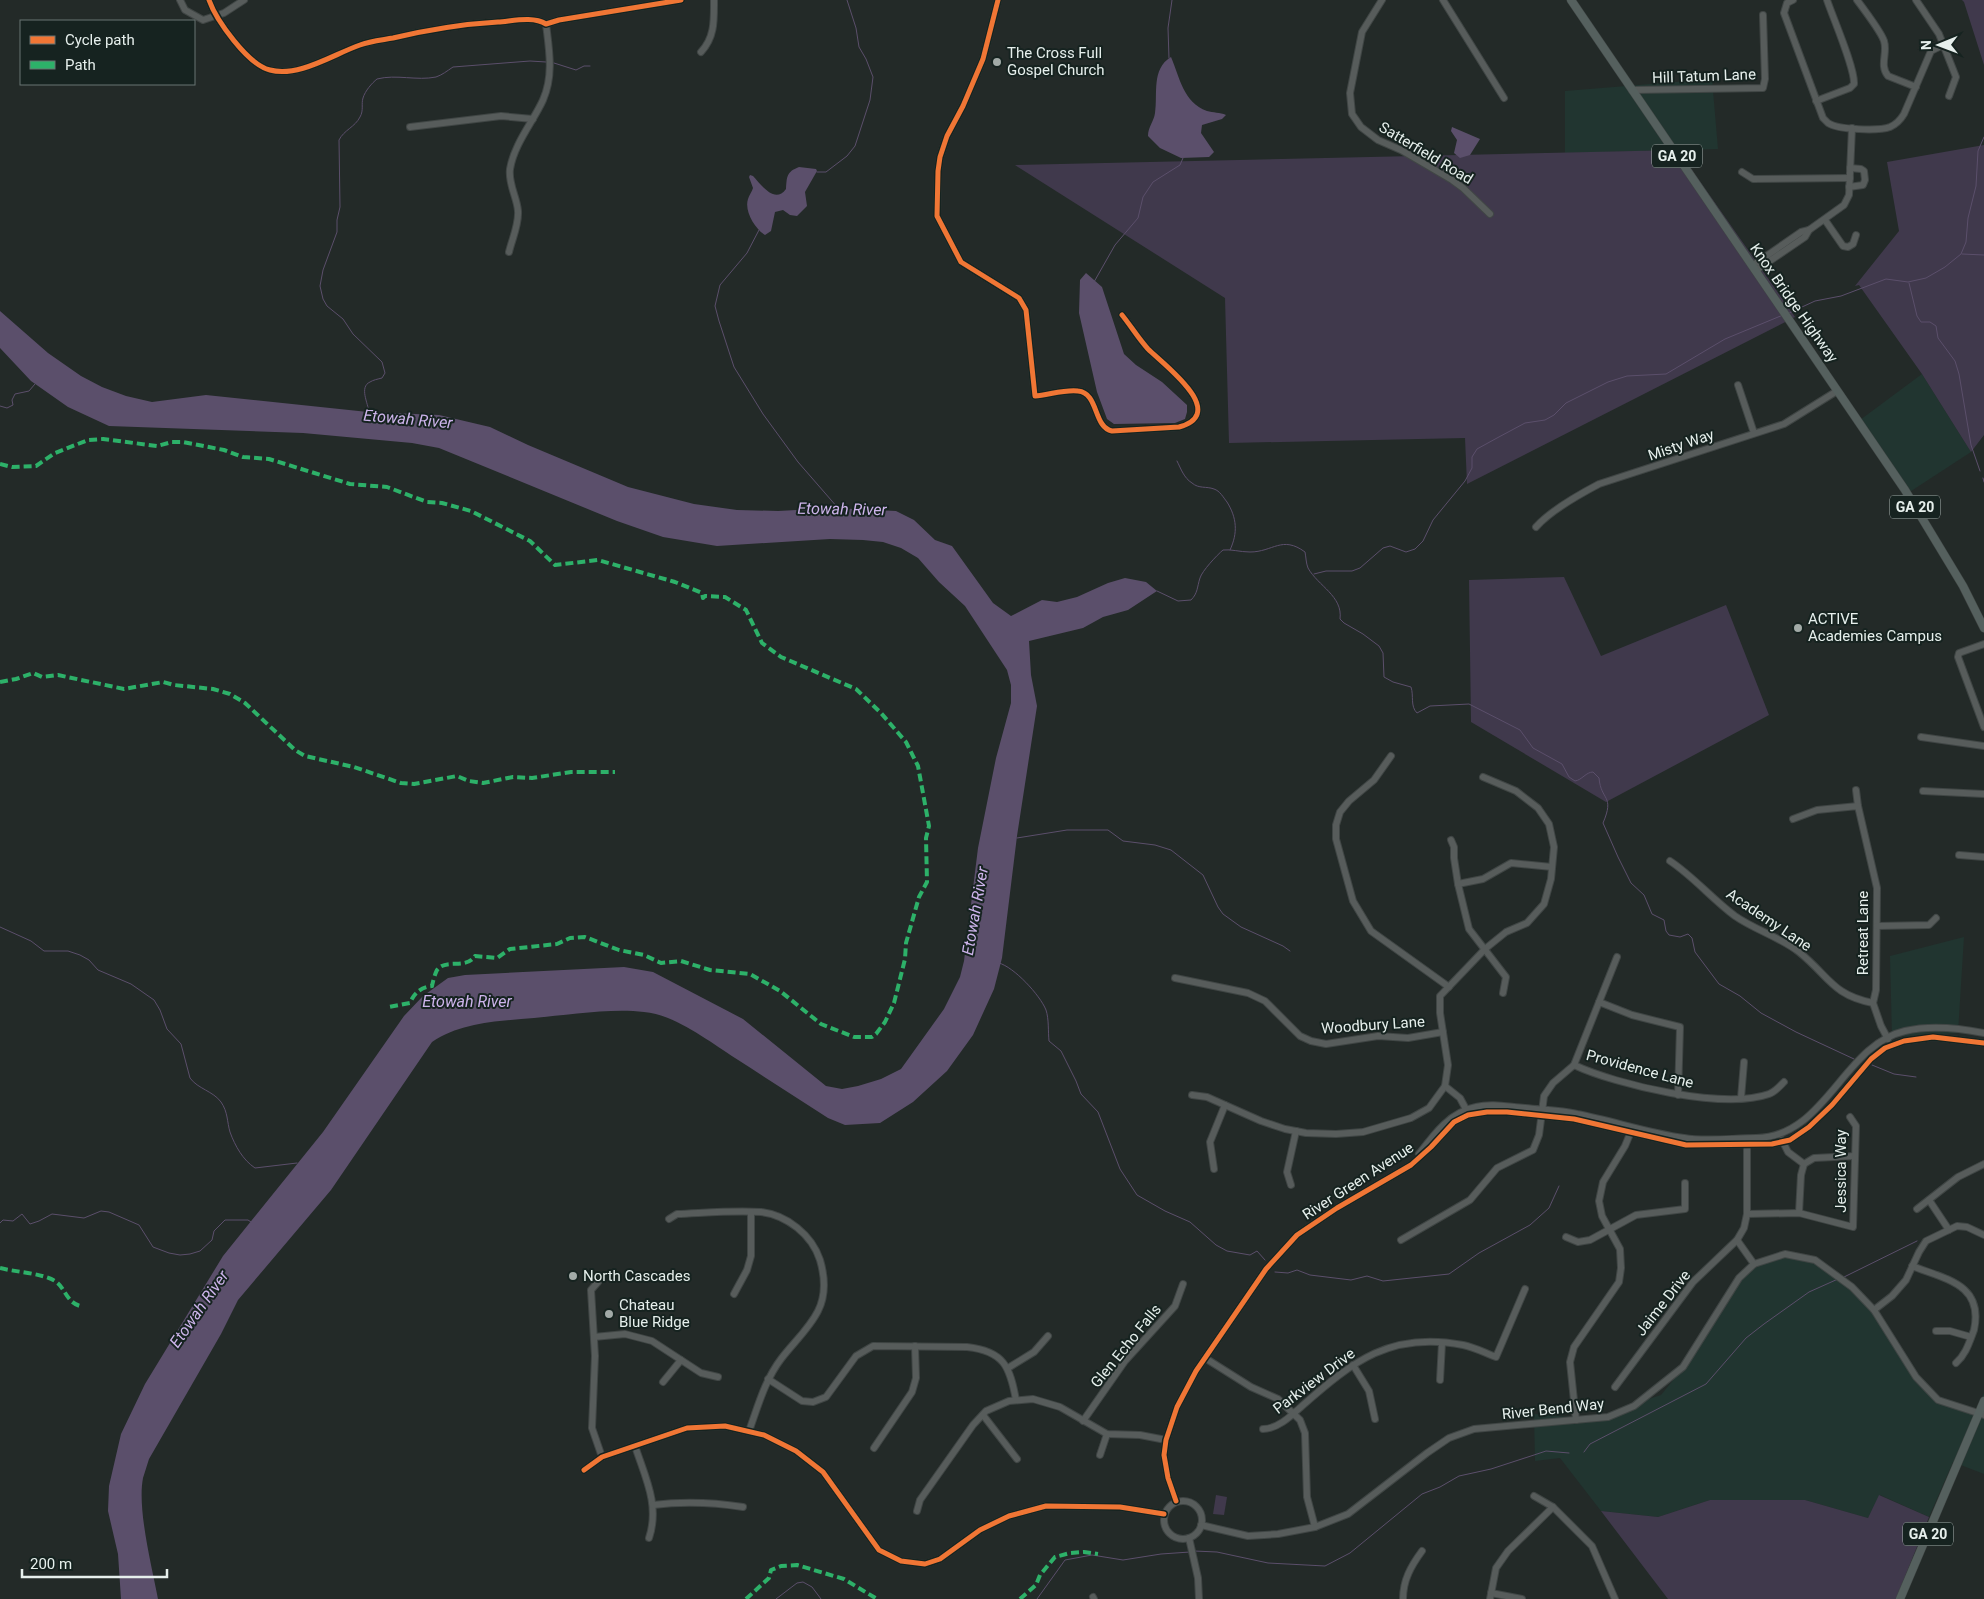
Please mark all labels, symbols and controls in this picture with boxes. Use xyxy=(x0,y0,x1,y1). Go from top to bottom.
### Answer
legend xyxy=(20,20,195,85)
north arrow xyxy=(1914,20,1964,70)
text: Cycle path xyxy=(65,31,135,49)
text: N xyxy=(1918,40,1934,50)
place label: The Cross Full Gospel Church xyxy=(1007,44,1105,79)
text: Path xyxy=(65,56,96,74)
marker: The Cross Full Gospel Church xyxy=(991,56,1003,68)
street label: Hill Tatum Lane xyxy=(1652,65,1756,87)
street label: Satterfield Road xyxy=(1376,118,1476,188)
road number: GA 20 xyxy=(1652,144,1702,168)
street label: Knox Bridge Highway xyxy=(1746,240,1842,366)
water label: Etowah River xyxy=(363,406,454,432)
street label: Misty Way xyxy=(1646,425,1716,465)
road number: GA 20 xyxy=(1890,496,1940,518)
water label: Etowah River xyxy=(797,499,888,519)
place label: ACTIVE Academies Campus xyxy=(1808,610,1942,645)
marker: ACTIVE Academies Campus xyxy=(1792,622,1804,634)
water label: Etowah River xyxy=(958,865,992,957)
street label: Academy Lane xyxy=(1723,885,1815,955)
street label: Retreat Lane xyxy=(1854,891,1872,975)
water label: Etowah River xyxy=(422,992,512,1011)
street label: Woodbury Lane xyxy=(1321,1012,1425,1038)
street label: Providence Lane xyxy=(1584,1046,1696,1092)
street label: Jessica Way xyxy=(1832,1129,1850,1213)
street label: River Green Avenue xyxy=(1299,1138,1417,1224)
water label: Etowah River xyxy=(166,1266,233,1351)
street label: Jaime Drive xyxy=(1632,1266,1694,1340)
place label: North Cascades xyxy=(583,1267,690,1285)
marker: North Cascades xyxy=(567,1270,579,1282)
place label: Chateau Blue Ridge xyxy=(619,1296,690,1331)
street label: Glen Echo Falls xyxy=(1087,1301,1165,1391)
marker: Chateau Blue Ridge xyxy=(603,1308,615,1320)
street label: Parkview Drive xyxy=(1270,1344,1358,1418)
street label: River Bend Way xyxy=(1501,1395,1605,1423)
road number: GA 20 xyxy=(1903,1522,1953,1546)
scale bar xyxy=(22,1546,168,1578)
text: 200 m xyxy=(30,1555,72,1573)

